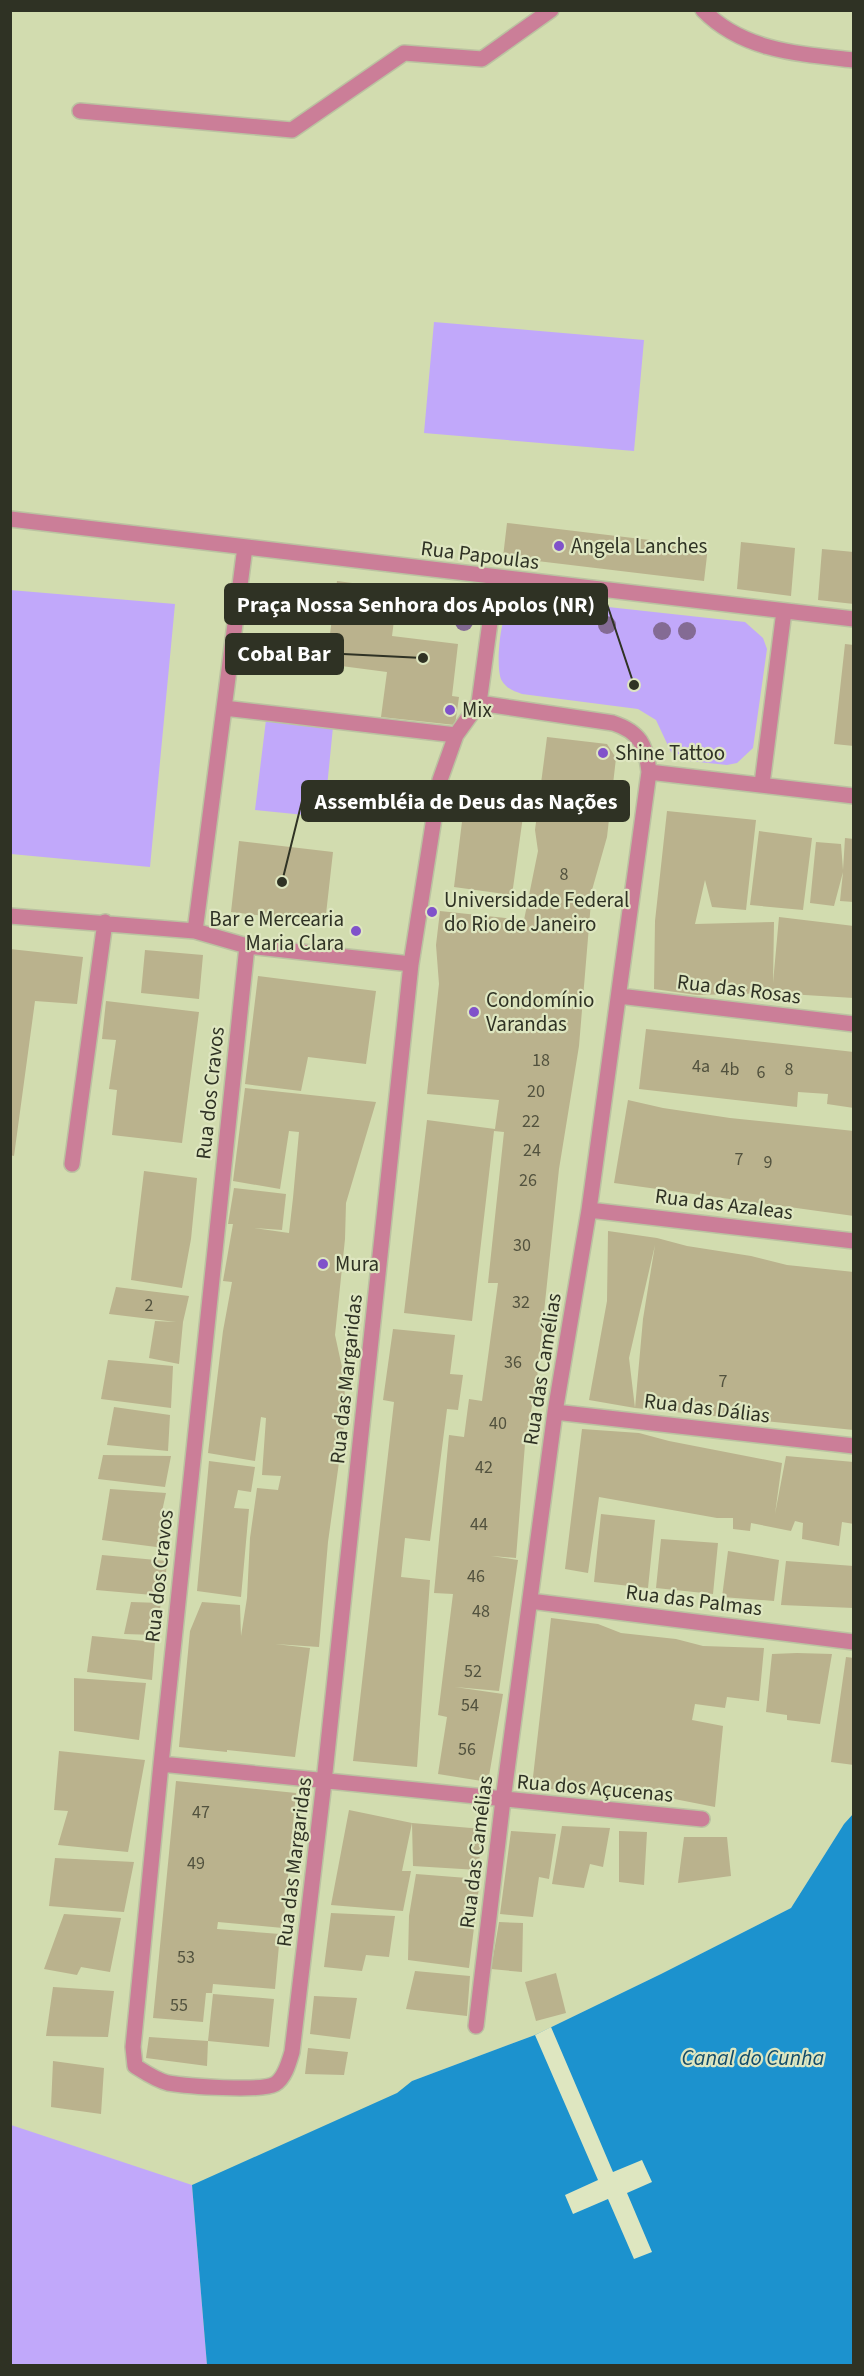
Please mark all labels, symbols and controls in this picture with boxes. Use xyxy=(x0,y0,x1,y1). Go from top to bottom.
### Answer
place label: Angela Lanches xyxy=(571,531,707,561)
street label: Rua Papoulas xyxy=(419,533,541,577)
marker: Angela Lanches xyxy=(552,539,566,553)
callout: Praça Nossa Senhora dos Apolos (NR) xyxy=(225,584,607,624)
text: Praça Nossa Senhora dos Apolos (NR) xyxy=(237,589,595,621)
callout: Cobal Bar xyxy=(226,634,343,674)
text: Cobal Bar xyxy=(237,638,331,670)
place label: Mix xyxy=(462,695,492,725)
marker: Mix xyxy=(443,703,457,717)
place label: Shine Tattoo xyxy=(615,738,725,768)
marker: Shine Tattoo xyxy=(596,746,610,760)
callout: Assembléia de Deus das Nações xyxy=(302,781,629,821)
text: Assembléia de Deus das Nações xyxy=(313,786,618,818)
house number: 8 xyxy=(560,862,569,887)
place label: Universidade Federal do Rio de Janeiro xyxy=(444,885,629,939)
place label: Bar e Mercearia Maria Clara xyxy=(209,904,344,958)
marker: Universidade Federal do Rio de Janeiro xyxy=(425,905,439,919)
marker: Bar e Mercearia Maria Clara xyxy=(349,924,363,938)
street label: Rua das Rosas xyxy=(675,967,803,1012)
place label: Condomínio Varandas xyxy=(486,985,595,1039)
marker: Condomínio Varandas xyxy=(467,1005,481,1019)
street label: Rua dos Cravos xyxy=(188,1025,232,1161)
house number: 18 xyxy=(532,1048,550,1073)
house number: 4a xyxy=(692,1054,710,1079)
house number: 4b xyxy=(721,1057,739,1082)
house number: 8 xyxy=(785,1057,794,1082)
house number: 6 xyxy=(757,1060,766,1085)
house number: 20 xyxy=(527,1079,545,1104)
house number: 22 xyxy=(522,1109,540,1134)
house number: 24 xyxy=(523,1138,541,1163)
house number: 7 xyxy=(735,1147,744,1172)
house number: 9 xyxy=(764,1150,773,1175)
house number: 26 xyxy=(519,1168,537,1193)
street label: Rua das Azaleas xyxy=(653,1181,795,1227)
house number: 30 xyxy=(513,1233,531,1258)
place label: Mura xyxy=(335,1249,379,1279)
marker: Mura xyxy=(316,1257,330,1271)
house number: 32 xyxy=(512,1290,530,1315)
street label: Rua das Camélias xyxy=(515,1291,569,1447)
street label: Rua das Margaridas xyxy=(322,1292,370,1465)
house number: 2 xyxy=(145,1293,154,1318)
house number: 36 xyxy=(504,1350,522,1375)
house number: 7 xyxy=(719,1369,728,1394)
street label: Rua das Dálias xyxy=(642,1385,772,1431)
house number: 40 xyxy=(489,1411,507,1436)
house number: 42 xyxy=(475,1455,493,1480)
street label: Rua dos Cravos xyxy=(137,1508,181,1644)
house number: 44 xyxy=(470,1512,488,1537)
house number: 46 xyxy=(467,1564,485,1589)
street label: Rua das Palmas xyxy=(624,1577,764,1623)
house number: 48 xyxy=(472,1599,490,1624)
house number: 52 xyxy=(464,1659,482,1684)
house number: 54 xyxy=(461,1693,479,1718)
house number: 56 xyxy=(458,1737,476,1762)
street label: Rua dos Açucenas xyxy=(516,1766,675,1810)
street label: Rua das Camélias xyxy=(452,1774,500,1930)
street label: Rua das Margaridas xyxy=(269,1775,319,1949)
house number: 47 xyxy=(192,1800,210,1825)
house number: 49 xyxy=(187,1851,205,1876)
house number: 53 xyxy=(177,1945,195,1970)
house number: 55 xyxy=(170,1993,188,2018)
water label: Canal do Cunha xyxy=(682,2042,825,2074)

